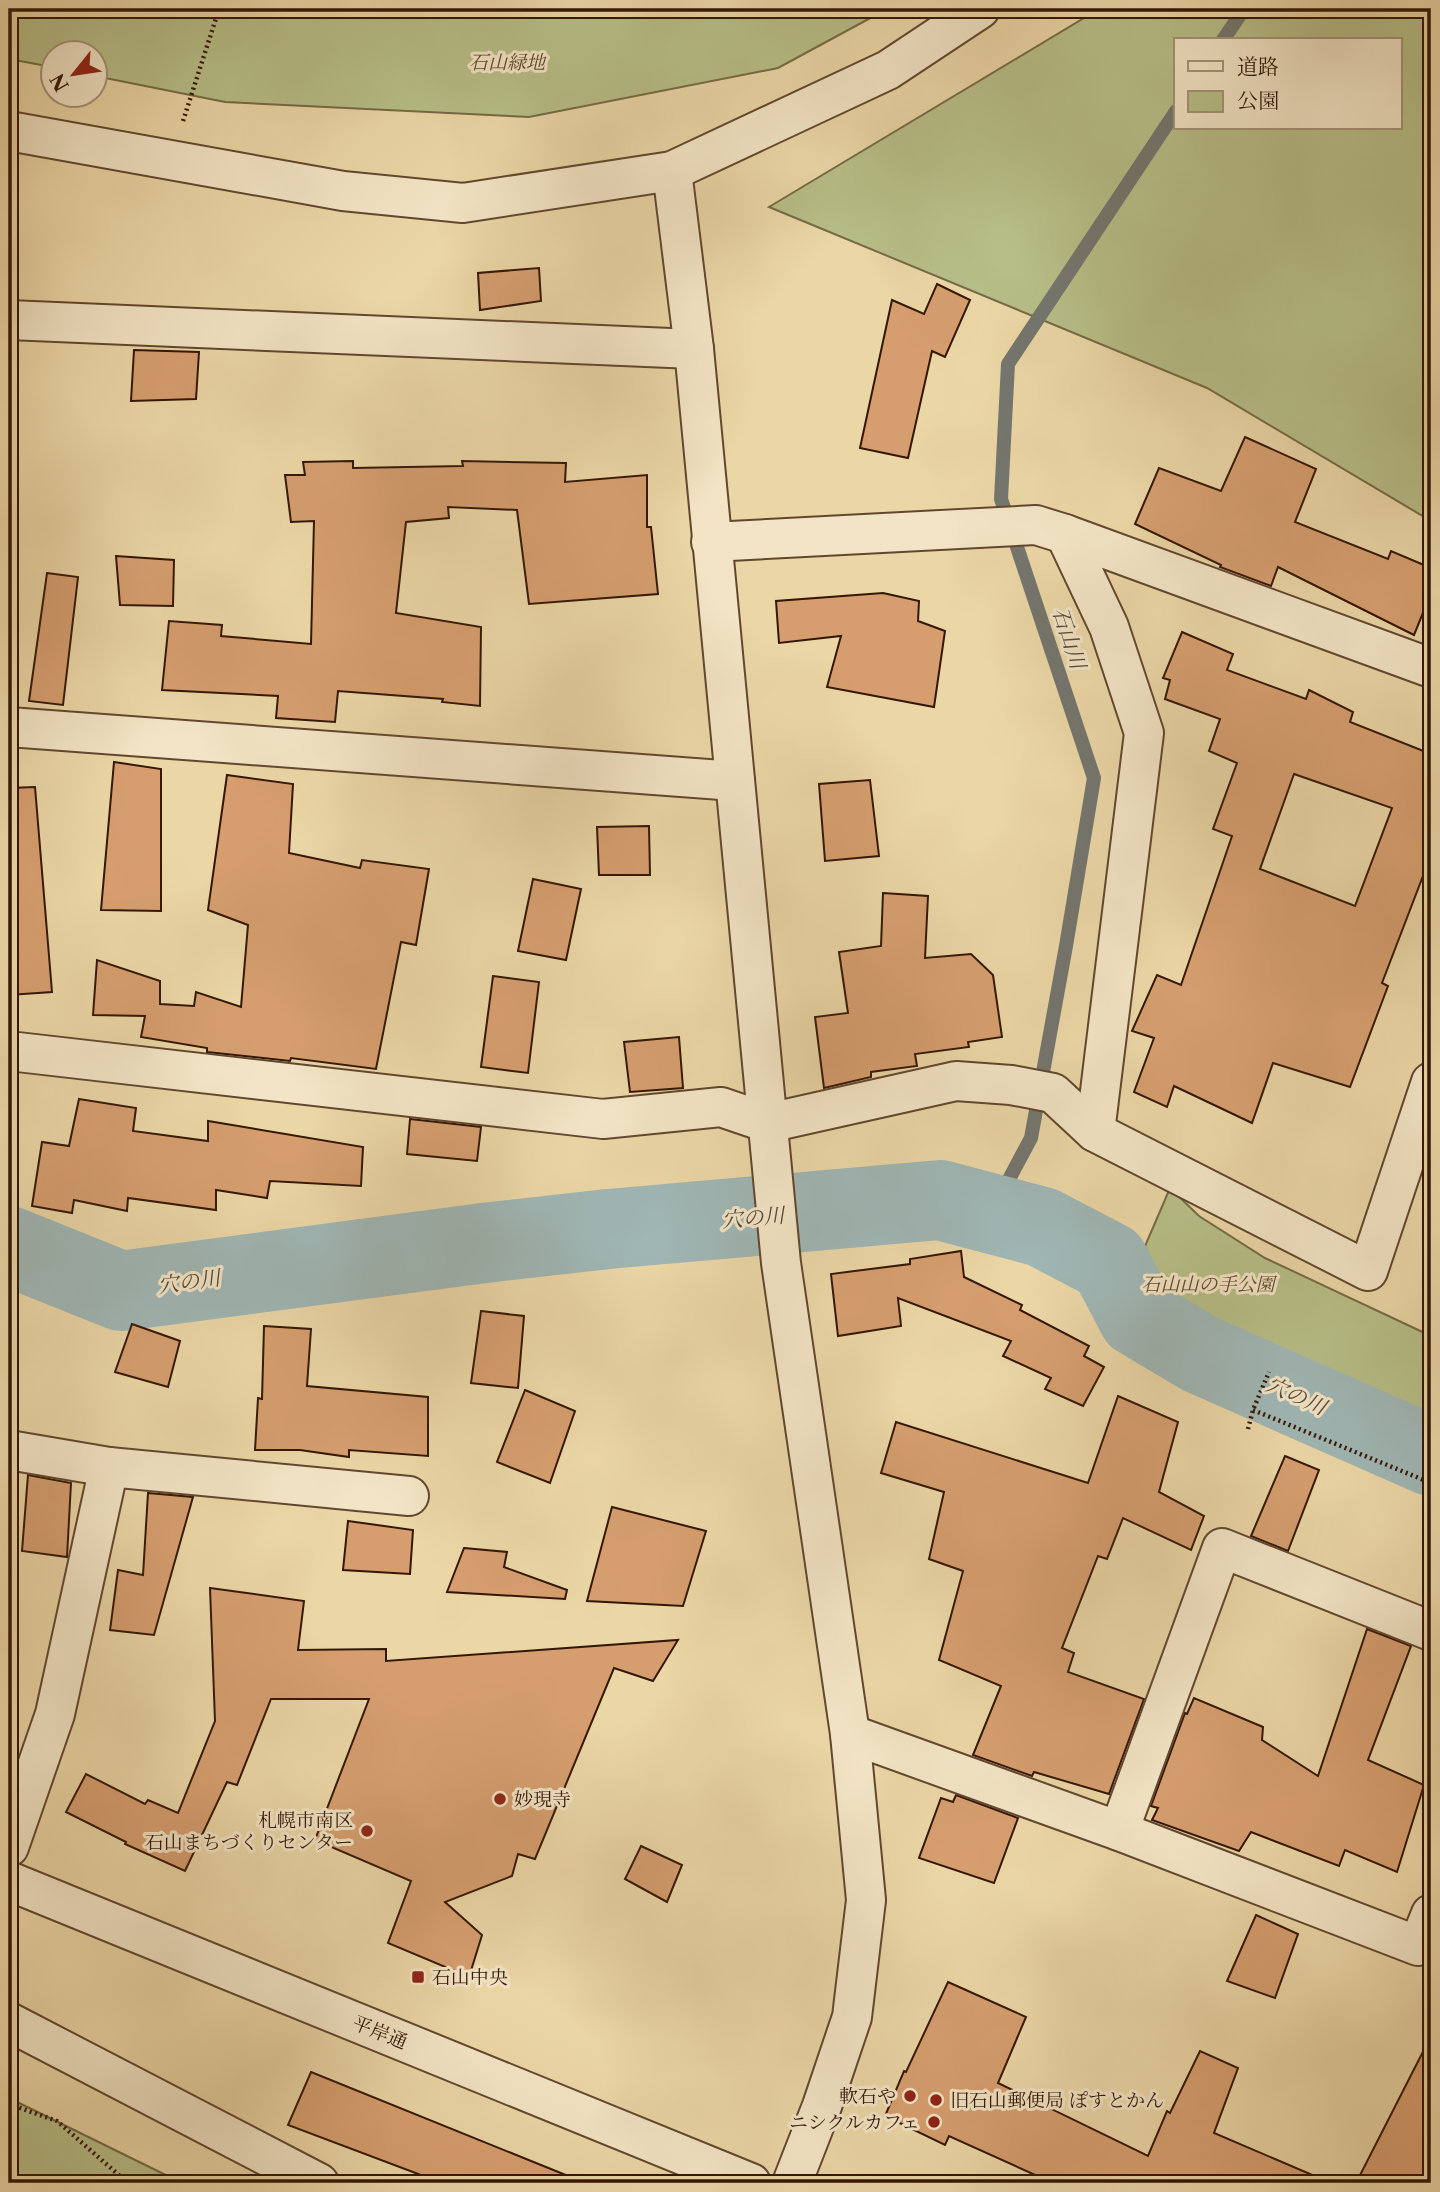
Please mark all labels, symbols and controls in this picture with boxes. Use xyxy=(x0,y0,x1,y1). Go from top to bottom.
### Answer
north arrow xyxy=(38,38,108,108)
legend xyxy=(1174,38,1402,130)
park label: 石山緑地 xyxy=(469,51,547,74)
text: 道路 xyxy=(1237,54,1279,79)
text: N xyxy=(46,69,74,95)
text: 公園 xyxy=(1237,88,1279,113)
water label: 石山川 xyxy=(1048,604,1092,674)
water label: 穴の川 xyxy=(720,1202,787,1233)
water label: 穴の川 xyxy=(156,1264,224,1298)
park label: 石山山の手公園 xyxy=(1141,1273,1277,1296)
water label: 穴の川 xyxy=(1262,1371,1332,1421)
place label: 妙現寺 xyxy=(514,1788,571,1811)
marker: 妙現寺 xyxy=(492,1791,508,1807)
place label: 札幌市南区 石山まちづくりセンター xyxy=(145,1809,353,1854)
marker: 札幌市南区 石山まちづくりセンター xyxy=(359,1823,375,1839)
place label: 石山中央 xyxy=(432,1966,508,1989)
marker: 石山中央 xyxy=(410,1969,426,1985)
street label: 平岸通 xyxy=(349,2011,411,2054)
place label: 軟石や xyxy=(839,2085,896,2108)
marker: 軟石や xyxy=(902,2088,918,2104)
place label: 旧石山郵便局 ぽすとかん xyxy=(950,2089,1164,2112)
marker: 旧石山郵便局 ぽすとかん xyxy=(928,2092,944,2108)
place label: ニシクルカフェ xyxy=(789,2111,920,2134)
marker: ニシクルカフェ xyxy=(926,2114,942,2130)

